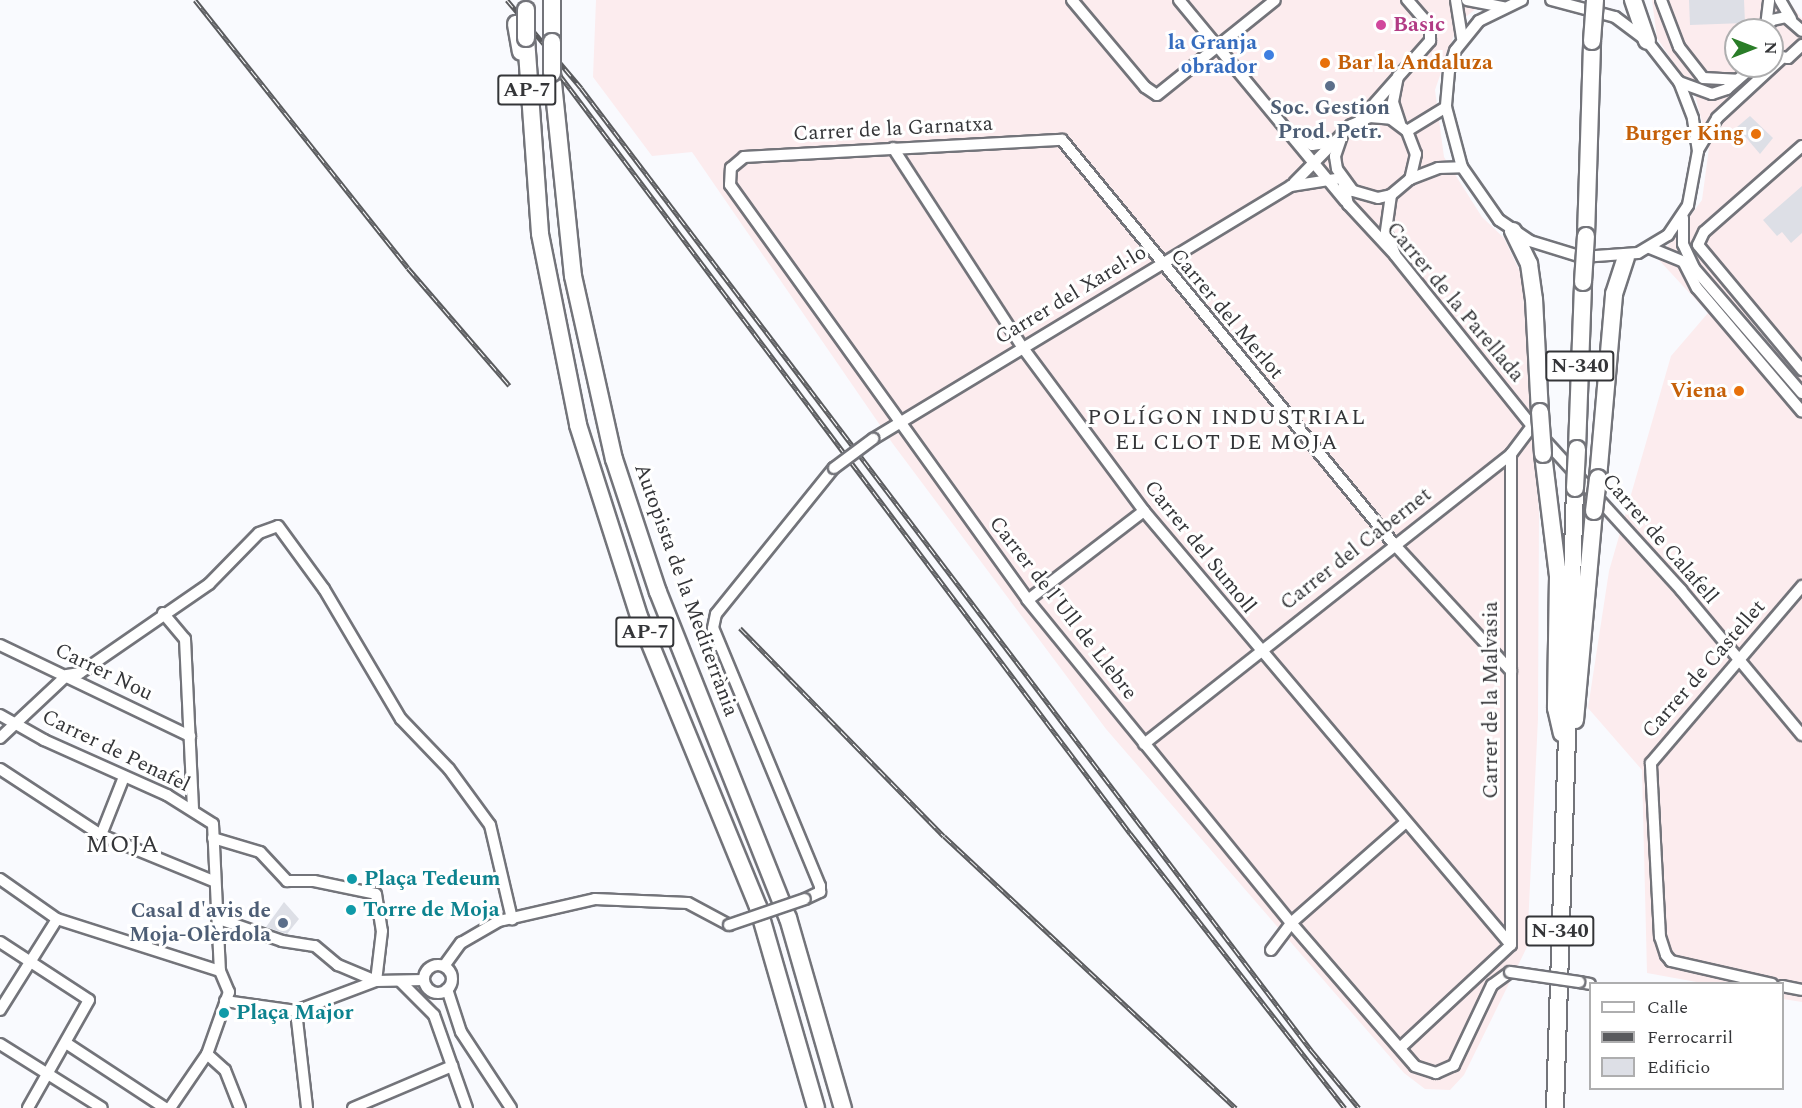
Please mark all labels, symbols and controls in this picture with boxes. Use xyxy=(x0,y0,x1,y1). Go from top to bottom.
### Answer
place label: Basic xyxy=(1393,12,1445,38)
marker: Basic xyxy=(1374,18,1388,32)
north arrow xyxy=(1724,18,1784,78)
place label: la Granja obrador xyxy=(1168,30,1257,80)
text: N xyxy=(1758,41,1782,55)
marker: la Granja obrador xyxy=(1262,48,1276,62)
place label: Bar la Andaluza xyxy=(1337,50,1493,76)
marker: Bar la Andaluza xyxy=(1318,56,1332,70)
road number: AP-7 xyxy=(497,73,557,107)
marker: Soc. Gestion Prod. Petr. xyxy=(1323,79,1337,93)
place label: Soc. Gestion Prod. Petr. xyxy=(1270,95,1390,145)
street label: Carrer de la Garnatxa xyxy=(792,111,994,147)
place label: Burger King xyxy=(1625,121,1744,147)
marker: Burger King xyxy=(1749,127,1763,141)
street label: Carrer de la Parellada xyxy=(1381,217,1529,387)
street label: Carrer del Xarel·lo xyxy=(991,240,1151,350)
street label: Carrer del Merlot xyxy=(1165,244,1289,384)
road number: N-340 xyxy=(1544,349,1616,383)
place label: Viena xyxy=(1670,378,1727,404)
marker: Viena xyxy=(1732,384,1746,398)
district label: POLÍGON INDUSTRIAL EL CLOT DE MOJA xyxy=(1087,404,1367,456)
street label: Autopista de la Mediterrània xyxy=(628,460,744,720)
street label: Carrer de Calafell xyxy=(1597,469,1723,609)
street label: Carrer del Sumoll xyxy=(1139,475,1261,619)
street label: Carrer del Cabernet xyxy=(1275,482,1437,616)
street label: Carrer de l'Ull de Llebre xyxy=(984,511,1142,705)
street label: Carrer de Castellet xyxy=(1637,595,1771,743)
street label: Carrer de la Malvasia xyxy=(1478,601,1504,799)
road number: AP-7 xyxy=(615,615,675,649)
street label: Carrer Nou xyxy=(51,637,157,707)
street label: Carrer de Penafel xyxy=(38,704,194,798)
district label: MOJA xyxy=(86,832,160,860)
place label: Plaça Tedeum xyxy=(364,866,500,892)
marker: Plaça Tedeum xyxy=(345,872,359,886)
place label: Torre de Moja xyxy=(363,897,500,923)
place label: Casal d'avis de Moja-Olèrdola xyxy=(129,898,271,948)
marker: Torre de Moja xyxy=(344,903,358,917)
road number: N-340 xyxy=(1524,914,1596,948)
marker: Casal d'avis de Moja-Olèrdola xyxy=(276,916,290,930)
legend xyxy=(1589,982,1784,1090)
text: Calle xyxy=(1647,994,1688,1021)
place label: Plaça Major xyxy=(236,1000,353,1026)
marker: Plaça Major xyxy=(217,1006,231,1020)
text: Ferrocarril xyxy=(1647,1024,1733,1051)
text: Edificio xyxy=(1647,1054,1710,1081)

